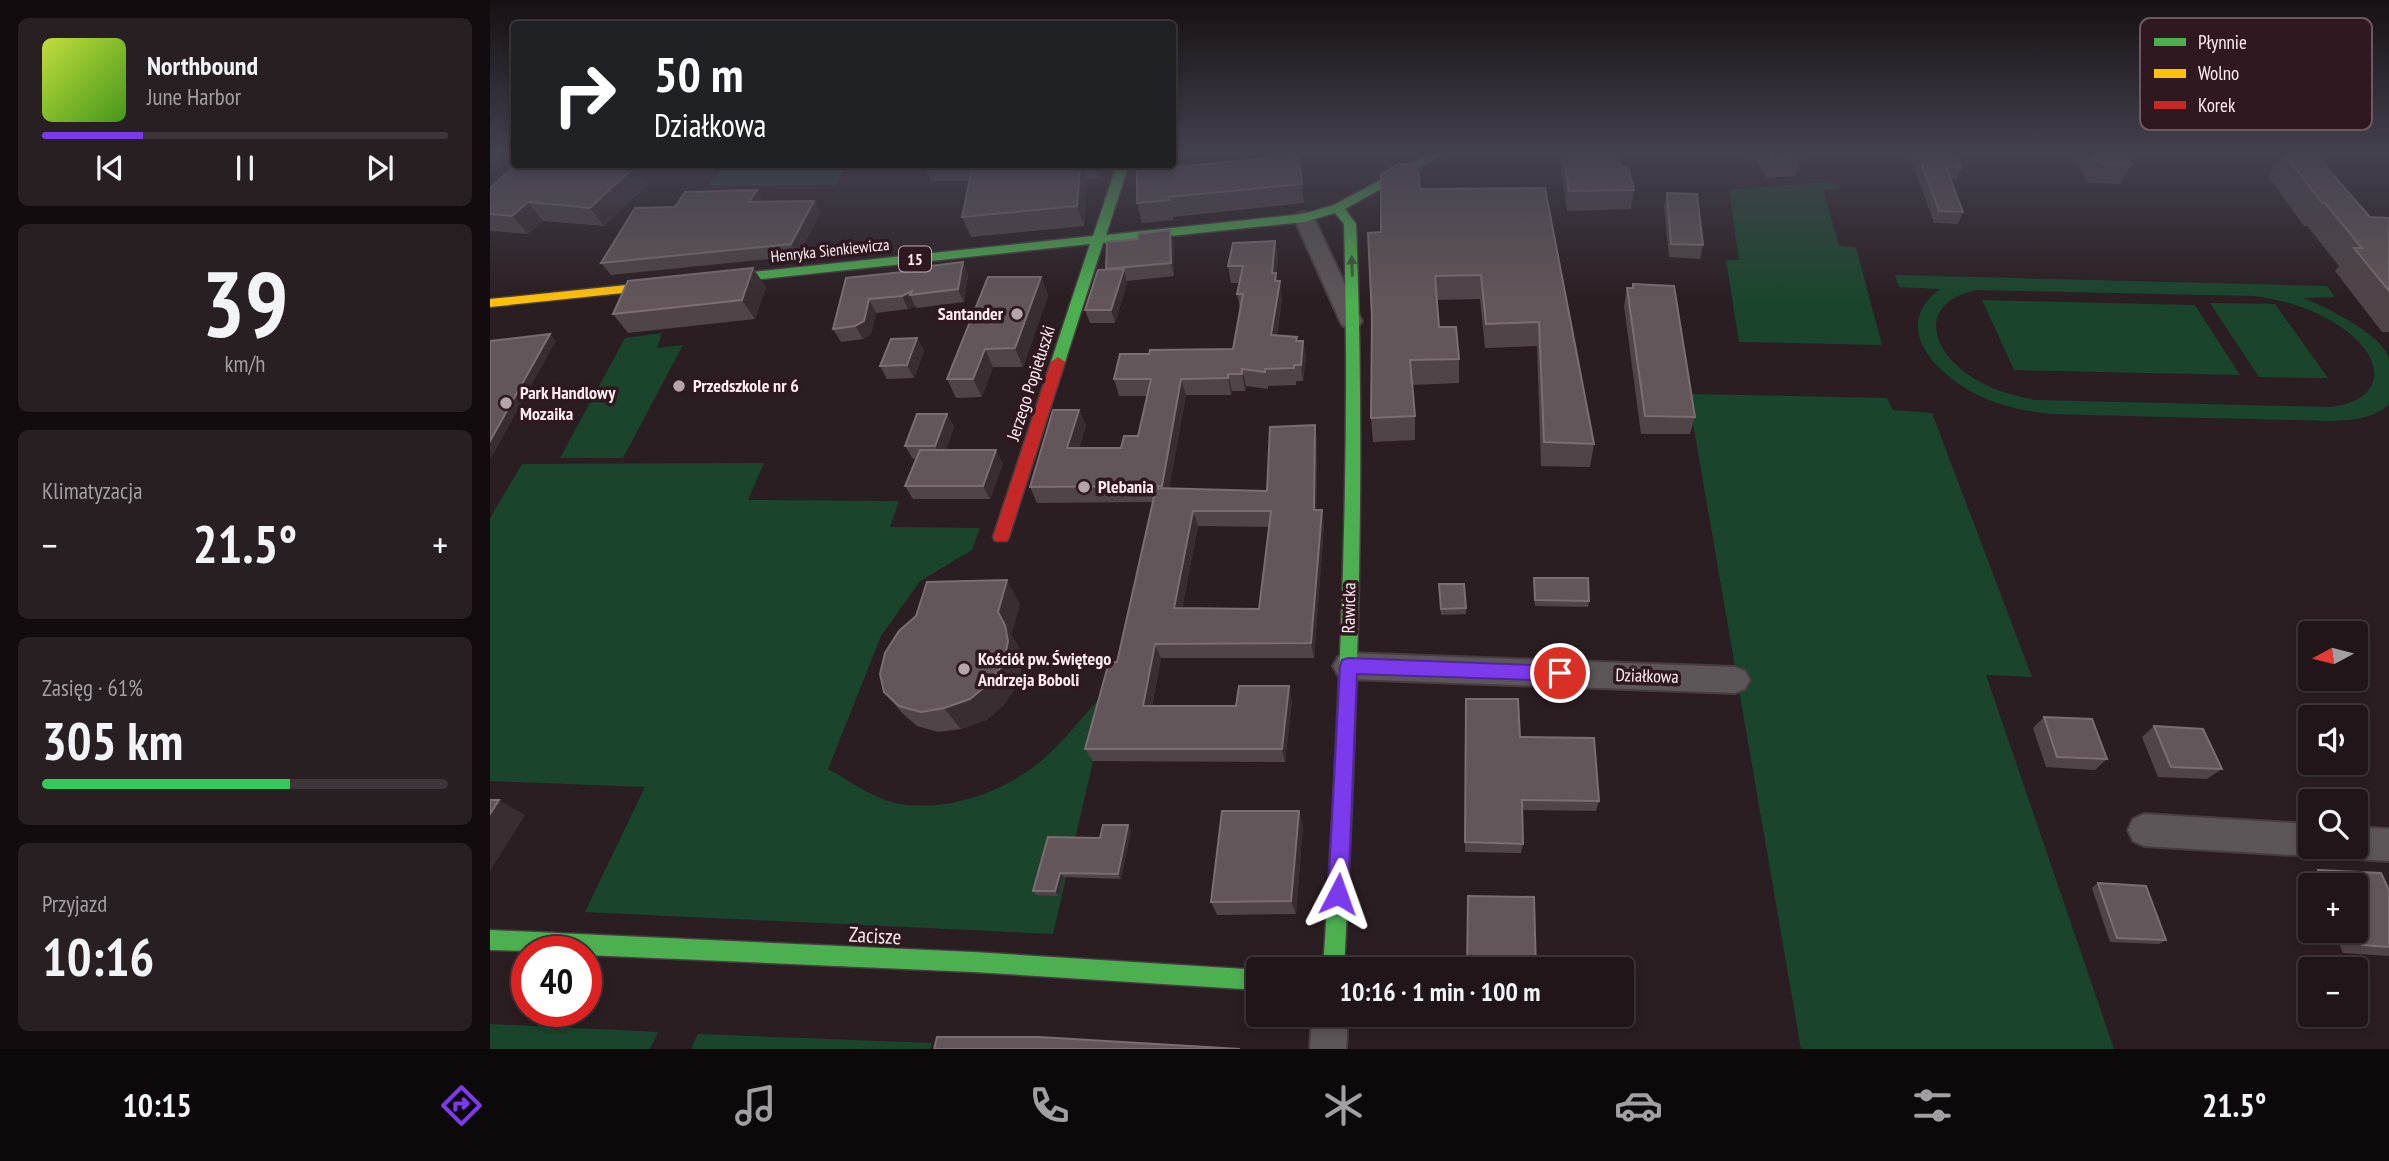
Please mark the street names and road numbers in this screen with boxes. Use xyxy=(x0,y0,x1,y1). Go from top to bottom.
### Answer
street label: Henryka Sienkiewicza xyxy=(770,234,890,266)
road number: 15 xyxy=(899,246,931,272)
street label: Jerzego Popiełuszki xyxy=(1001,322,1060,444)
street label: Rawicka xyxy=(1337,582,1360,634)
street label: Działkowa xyxy=(1615,663,1679,688)
street label: Zacisze xyxy=(848,921,902,950)

